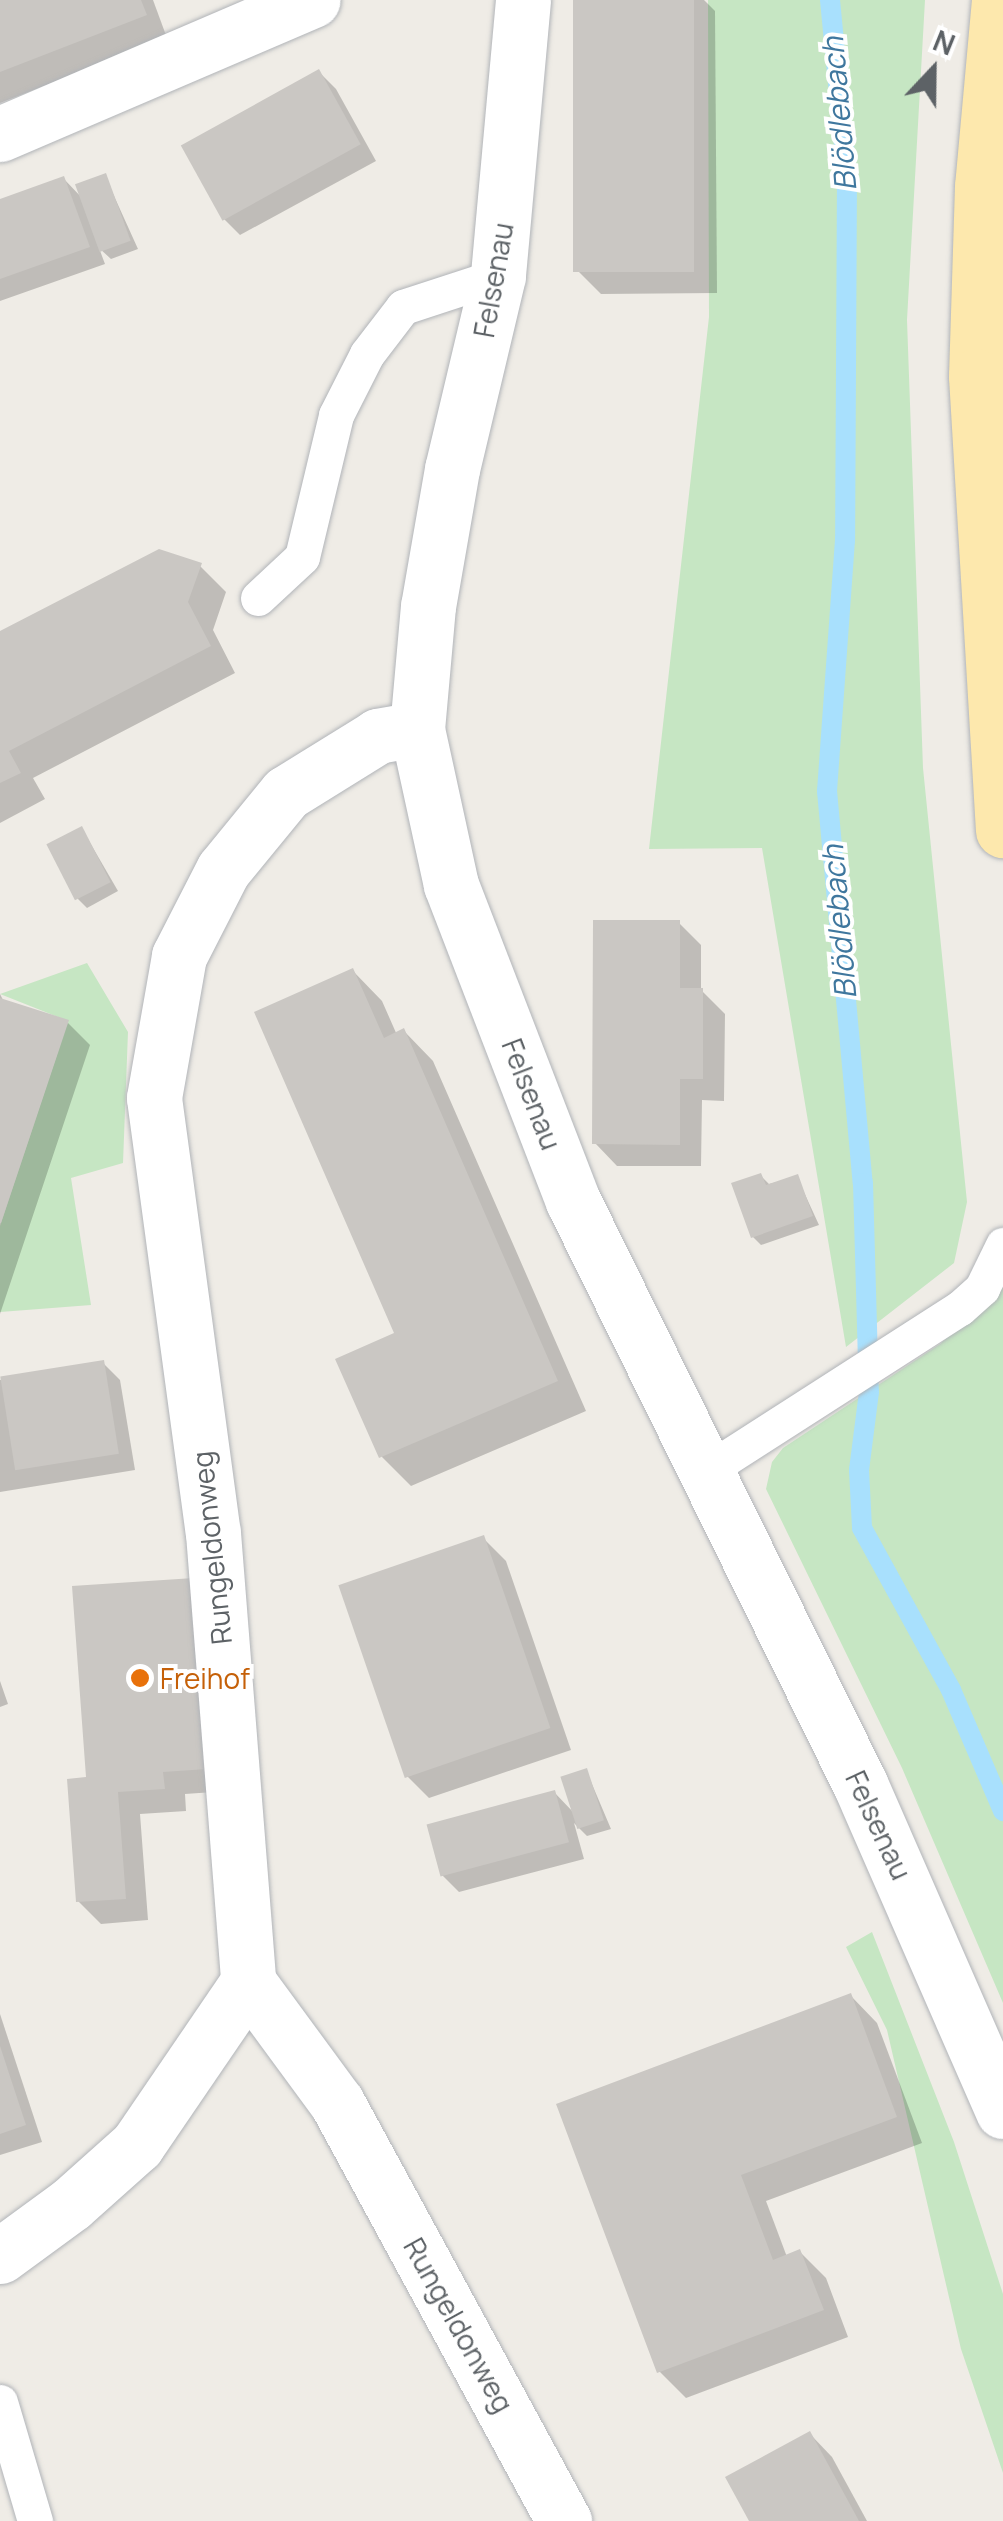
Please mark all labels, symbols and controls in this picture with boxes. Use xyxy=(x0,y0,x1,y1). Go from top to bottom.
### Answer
north arrow xyxy=(883,20,983,120)
text: N xyxy=(928,21,961,64)
water label: Blödlebach xyxy=(814,36,864,192)
street label: Felsenau xyxy=(466,220,520,340)
water label: Blödlebach xyxy=(814,844,864,1000)
street label: Felsenau xyxy=(496,1034,568,1154)
street label: Rungeldonweg xyxy=(184,1450,238,1646)
place label: Freihof xyxy=(160,1661,250,1695)
marker: Freihof xyxy=(129,1667,151,1689)
street label: Felsenau xyxy=(839,1765,919,1885)
street label: Rungeldonweg xyxy=(397,2232,521,2418)

